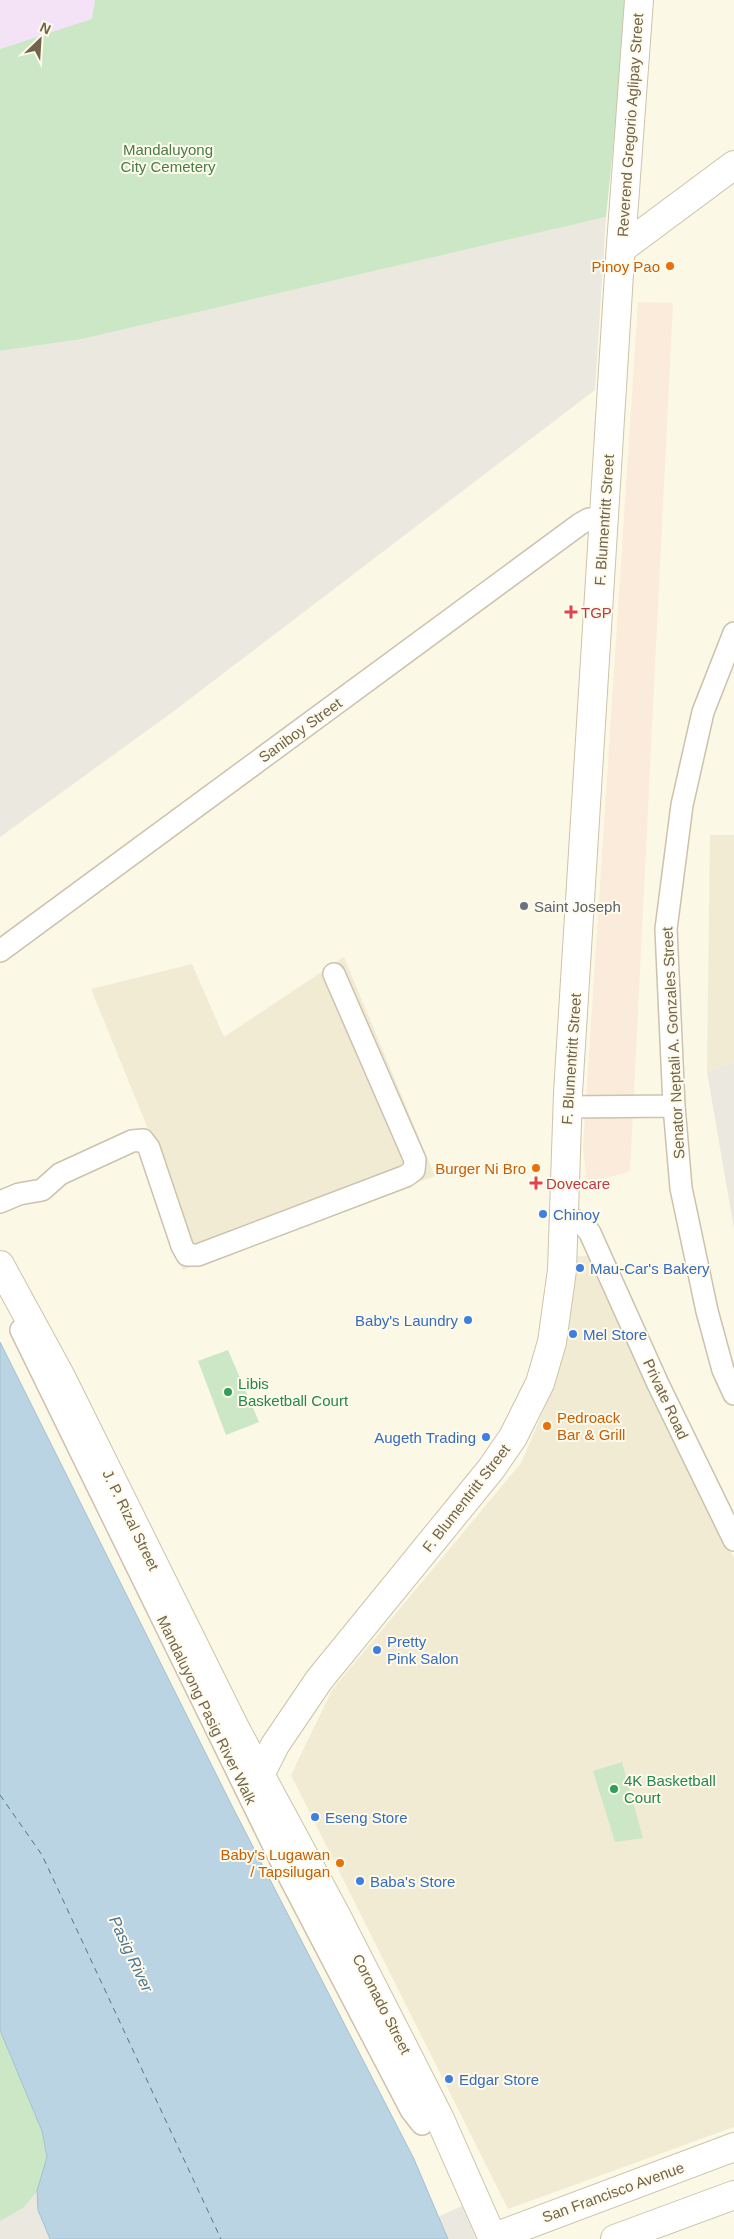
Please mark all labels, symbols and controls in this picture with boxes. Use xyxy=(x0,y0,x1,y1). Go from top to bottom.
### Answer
street label: Reverend Gregorio Aglipay Street xyxy=(614,12,646,237)
north arrow xyxy=(15,15,65,65)
text: N xyxy=(38,19,53,38)
park label: Mandaluyong City Cemetery xyxy=(120,141,216,175)
place label: Pinoy Pao xyxy=(592,258,660,275)
marker: Pinoy Pao xyxy=(664,260,676,272)
street label: F. Blumentritt Street xyxy=(591,453,617,586)
place label: TGP xyxy=(581,604,612,621)
marker: TGP xyxy=(565,606,577,618)
street label: Saniboy Street xyxy=(255,694,345,766)
place label: Saint Joseph xyxy=(534,898,621,915)
marker: Saint Joseph xyxy=(518,900,530,912)
street label: Senator Neptali A. Gonzales Street xyxy=(658,926,688,1160)
street label: F. Blumentritt Street xyxy=(558,992,584,1125)
place label: Burger Ni Bro xyxy=(435,1160,526,1177)
marker: Burger Ni Bro xyxy=(530,1162,542,1174)
place label: Dovecare xyxy=(546,1175,610,1192)
marker: Dovecare xyxy=(530,1177,542,1189)
place label: Chinoy xyxy=(553,1206,600,1223)
marker: Chinoy xyxy=(537,1208,549,1220)
place label: Mau-Car's Bakery xyxy=(590,1260,710,1277)
marker: Mau-Car's Bakery xyxy=(574,1262,586,1274)
place label: Baby's Laundry xyxy=(355,1312,458,1329)
marker: Baby's Laundry xyxy=(462,1314,474,1326)
place label: Mel Store xyxy=(583,1326,647,1343)
marker: Mel Store xyxy=(567,1328,579,1340)
street label: Private Road xyxy=(640,1356,692,1442)
place label: Libis Basketball Court xyxy=(238,1375,349,1409)
marker: Libis Basketball Court xyxy=(222,1386,234,1398)
place label: Pedroack Bar & Grill xyxy=(557,1409,625,1443)
marker: Pedroack Bar & Grill xyxy=(541,1420,553,1432)
place label: Augeth Trading xyxy=(374,1429,476,1446)
marker: Augeth Trading xyxy=(480,1431,492,1443)
street label: F. Blumentritt Street xyxy=(419,1440,514,1555)
street label: J. P. Rizal Street xyxy=(99,1467,163,1574)
street label: Mandaluyong Pasig River Walk xyxy=(154,1613,260,1808)
place label: Pretty Pink Salon xyxy=(387,1633,459,1667)
marker: Pretty Pink Salon xyxy=(371,1644,383,1656)
place label: 4K Basketball Court xyxy=(624,1772,716,1806)
marker: 4K Basketball Court xyxy=(608,1783,620,1795)
place label: Eseng Store xyxy=(325,1809,408,1826)
marker: Eseng Store xyxy=(309,1811,321,1823)
place label: Baby's Lugawan / Tapsilugan xyxy=(220,1846,330,1880)
marker: Baby's Lugawan / Tapsilugan xyxy=(334,1857,346,1869)
place label: Baba's Store xyxy=(370,1873,455,1890)
marker: Baba's Store xyxy=(354,1875,366,1887)
water label: Pasig River xyxy=(106,1913,156,1995)
street label: Coronado Street xyxy=(349,1951,415,2058)
place label: Edgar Store xyxy=(459,2071,539,2088)
marker: Edgar Store xyxy=(443,2073,455,2085)
street label: San Francisco Avenue xyxy=(540,2158,686,2226)

